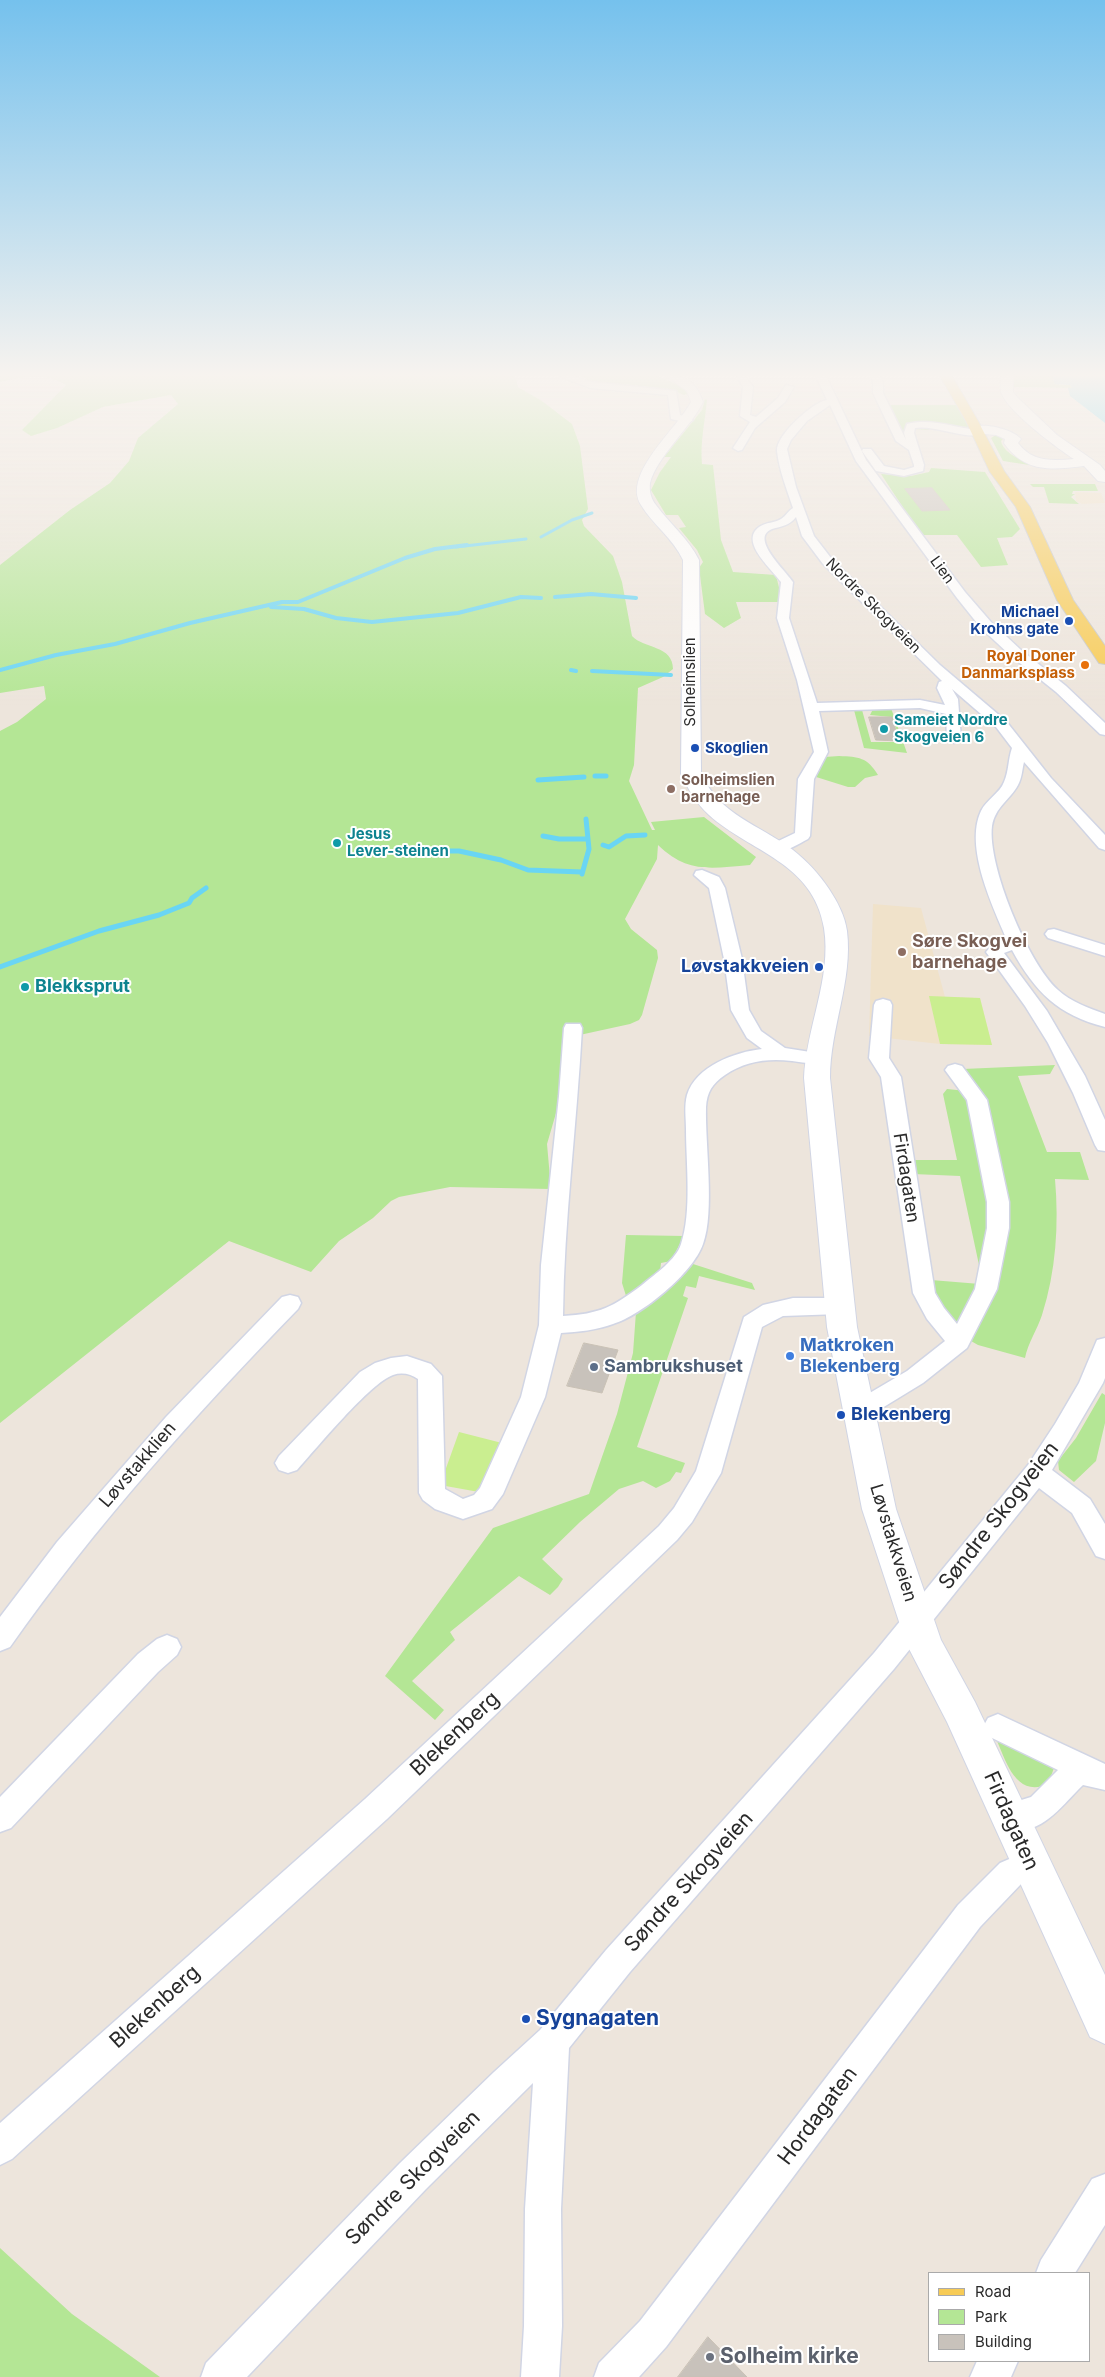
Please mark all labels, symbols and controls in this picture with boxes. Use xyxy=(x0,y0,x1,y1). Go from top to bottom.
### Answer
street label: Lien xyxy=(926,553,958,587)
street label: Nordre Skogveien xyxy=(822,555,924,657)
place label: Michael Krohns gate xyxy=(970,603,1059,638)
marker: Michael Krohns gate xyxy=(1063,615,1075,627)
street label: Solheimslien xyxy=(681,637,699,727)
place label: Royal Doner Danmarksplass xyxy=(961,647,1075,682)
marker: Royal Doner Danmarksplass xyxy=(1079,659,1091,671)
place label: Sameiet Nordre Skogveien 6 xyxy=(894,711,1008,746)
marker: Sameiet Nordre Skogveien 6 xyxy=(878,723,890,735)
place label: Skoglien xyxy=(705,739,768,757)
marker: Skoglien xyxy=(689,742,701,754)
place label: Solheimslien barnehage xyxy=(681,771,775,806)
marker: Solheimslien barnehage xyxy=(665,783,677,795)
place label: Jesus Lever-steinen xyxy=(347,825,449,860)
marker: Jesus Lever-steinen xyxy=(331,837,343,849)
place label: Søre Skogvei barnehage xyxy=(912,931,1027,974)
marker: Søre Skogvei barnehage xyxy=(896,946,908,958)
place label: Løvstakkveien xyxy=(681,956,809,978)
marker: Løvstakkveien xyxy=(813,961,825,973)
place label: Blekksprut xyxy=(35,976,130,998)
marker: Blekksprut xyxy=(19,981,31,993)
street label: Firdagaten xyxy=(888,1132,924,1224)
place label: Matkroken Blekenberg xyxy=(800,1335,900,1378)
marker: Matkroken Blekenberg xyxy=(784,1350,796,1362)
place label: Sambrukshuset xyxy=(604,1356,743,1378)
marker: Sambrukshuset xyxy=(588,1361,600,1373)
place label: Blekenberg xyxy=(851,1404,951,1426)
marker: Blekenberg xyxy=(835,1409,847,1421)
street label: Løvstakklien xyxy=(95,1418,181,1512)
street label: Søndre Skogveien xyxy=(934,1437,1064,1595)
street label: Løvstakkveien xyxy=(865,1482,921,1604)
street label: Blekenberg xyxy=(405,1686,505,1782)
street label: Firdagaten xyxy=(978,1768,1044,1874)
street label: Søndre Skogveien xyxy=(619,1807,759,1957)
street label: Blekenberg xyxy=(105,1960,205,2054)
place label: Sygnagaten xyxy=(536,2006,659,2032)
marker: Sygnagaten xyxy=(520,2013,532,2025)
street label: Hordagaten xyxy=(773,2062,863,2170)
street label: Søndre Skogveien xyxy=(340,2105,486,2251)
legend xyxy=(928,2272,1090,2362)
text: Road xyxy=(975,2282,1011,2301)
text: Park xyxy=(975,2307,1007,2326)
text: Building xyxy=(975,2332,1032,2351)
place label: Solheim kirke xyxy=(720,2344,859,2370)
marker: Solheim kirke xyxy=(704,2351,716,2363)

